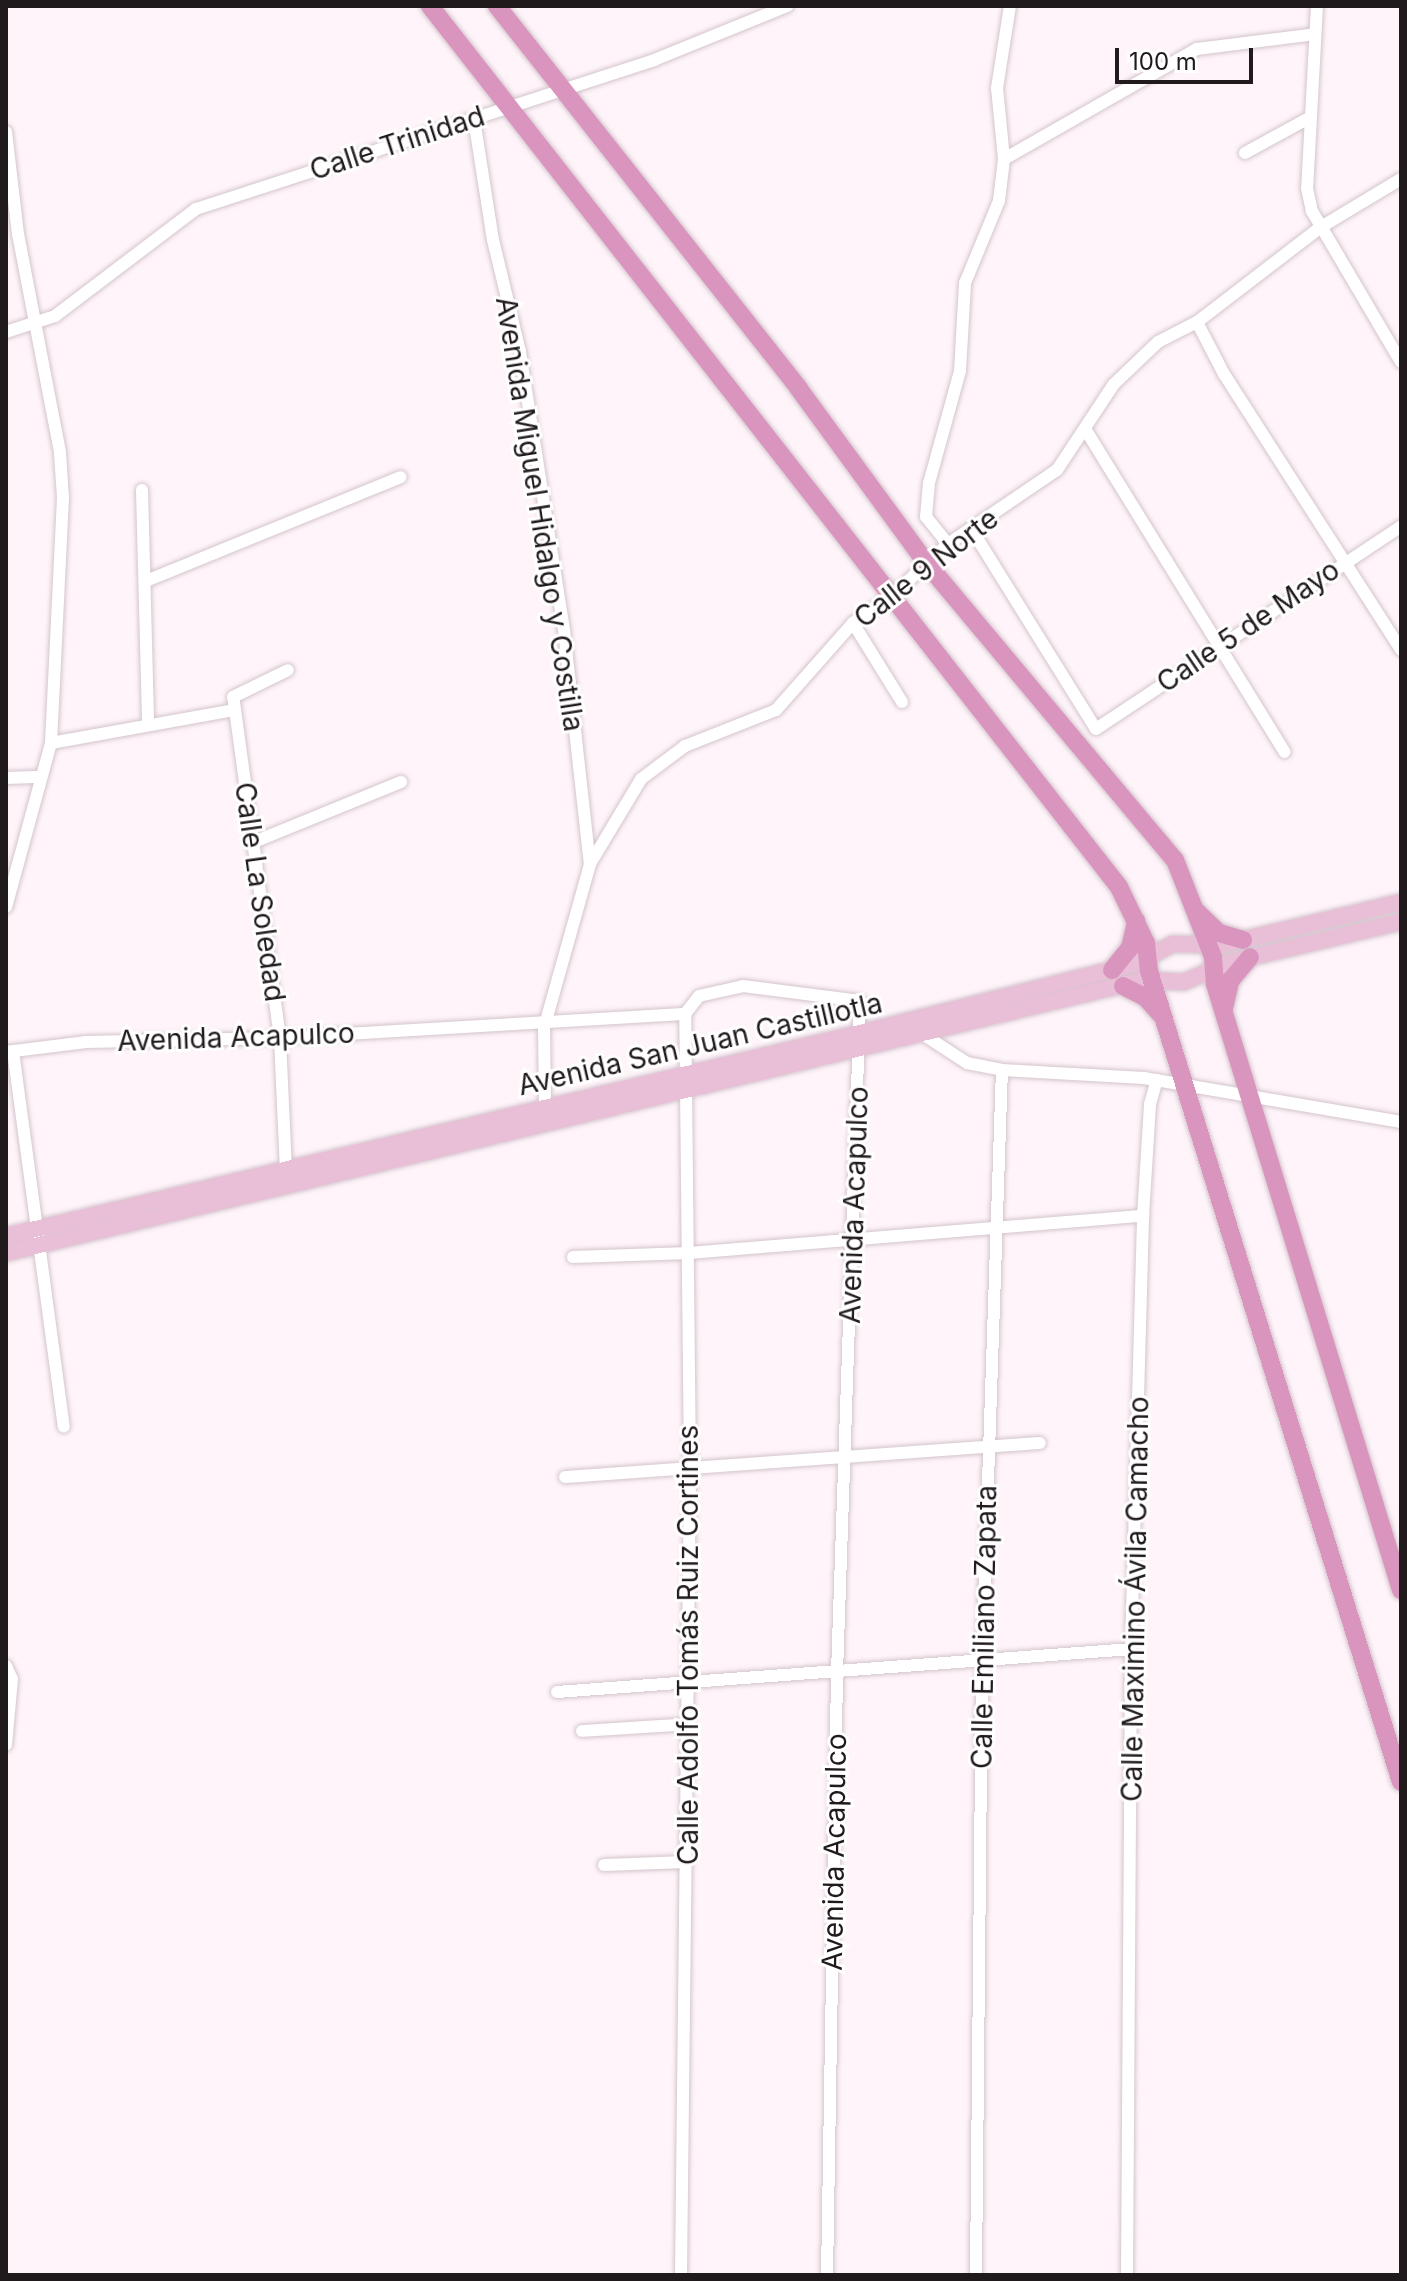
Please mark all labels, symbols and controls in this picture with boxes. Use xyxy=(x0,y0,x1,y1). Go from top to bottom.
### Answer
scale bar xyxy=(1119,32,1257,82)
text: 100 m xyxy=(1129,47,1197,76)
street label: Calle Trinidad xyxy=(305,99,489,187)
street label: Avenida Miguel Hidalgo y Costilla xyxy=(489,294,591,734)
street label: Calle 9 Norte xyxy=(847,501,1005,635)
street label: Calle 5 de Mayo xyxy=(1150,553,1346,699)
street label: Calle La Soledad xyxy=(228,780,292,1004)
street label: Avenida San Juan Castillotla xyxy=(515,986,885,1102)
street label: Avenida Acapulco xyxy=(117,1016,355,1058)
street label: Avenida Acapulco xyxy=(833,1086,875,1324)
street label: Calle Maximino Ávila Camacho xyxy=(1115,1396,1155,1802)
street label: Calle Adolfo Tomás Ruiz Cortines xyxy=(671,1425,705,1865)
street label: Calle Emiliano Zapata xyxy=(965,1485,1003,1769)
street label: Avenida Acapulco xyxy=(815,1733,853,1971)

